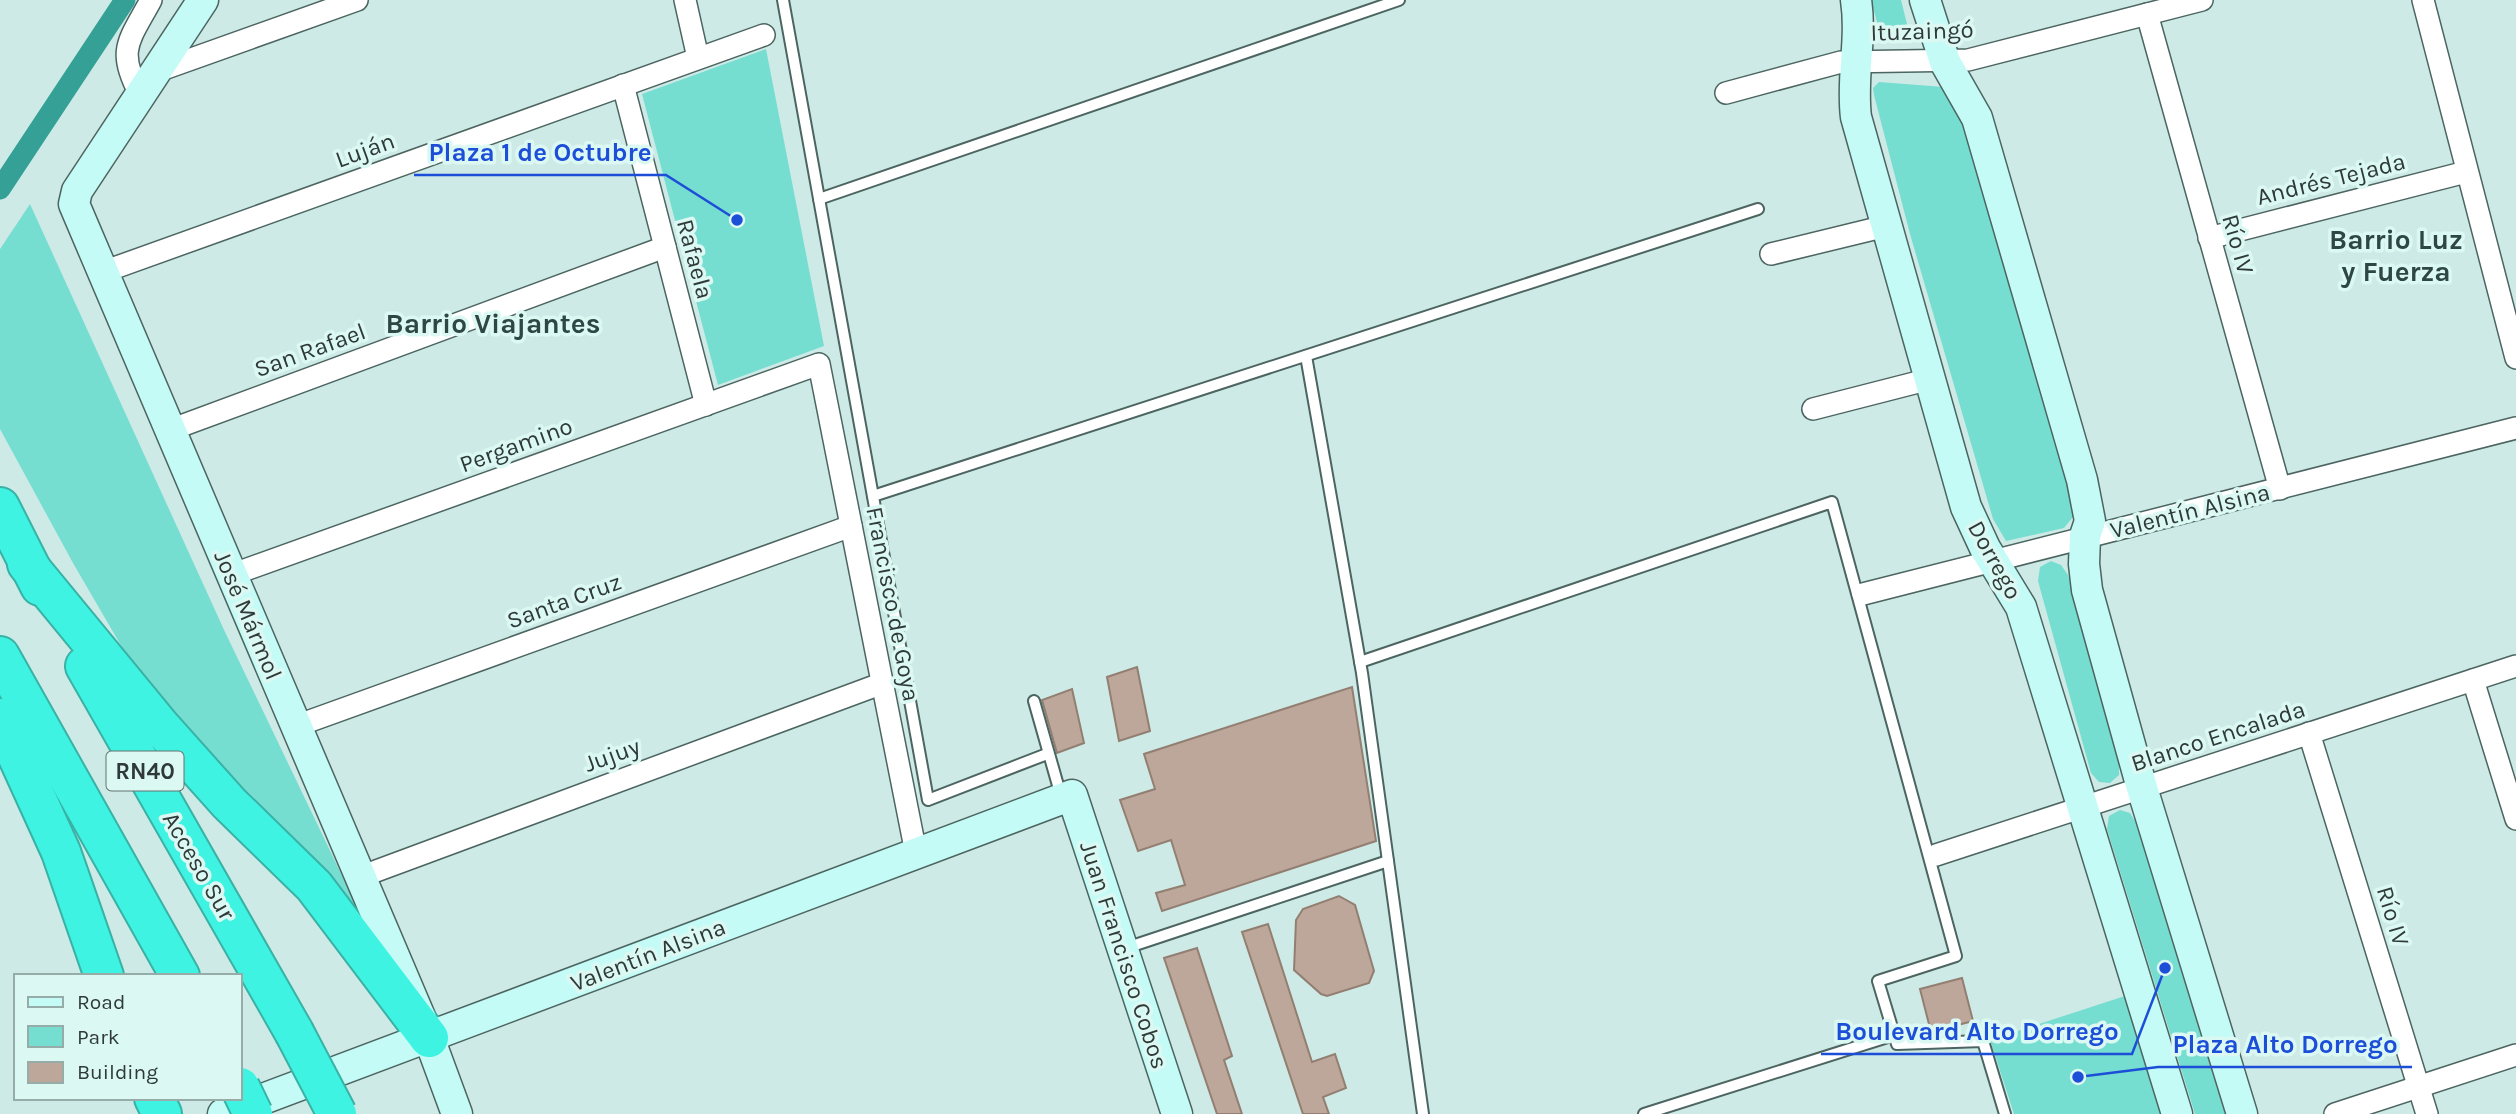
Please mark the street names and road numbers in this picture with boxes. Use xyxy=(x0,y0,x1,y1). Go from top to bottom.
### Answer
street label: Ituzaingó xyxy=(1870,15,1974,47)
street label: Luján xyxy=(332,126,398,174)
street label: Andrés Tejada xyxy=(2254,147,2408,211)
street label: Río IV xyxy=(2216,211,2260,278)
street label: Rafaela xyxy=(671,216,719,302)
street label: San Rafael xyxy=(251,317,369,383)
street label: Pergamino xyxy=(456,412,576,478)
street label: Valentín Alsina xyxy=(2107,478,2273,544)
street label: Francisco de Goya xyxy=(860,504,926,704)
street label: Dorrego xyxy=(1962,516,2028,604)
street label: José Mármol xyxy=(208,546,288,684)
street label: Santa Cruz xyxy=(503,567,625,635)
street label: Blanco Encalada xyxy=(2127,695,2309,777)
street label: Jujuy xyxy=(580,732,644,778)
road number: RN40 xyxy=(106,751,184,790)
street label: Acceso Sur xyxy=(157,807,241,925)
street label: Juan Francisco Cobos xyxy=(1074,838,1174,1072)
street label: Río IV xyxy=(2371,883,2415,950)
street label: Valentín Alsina xyxy=(567,913,729,997)

